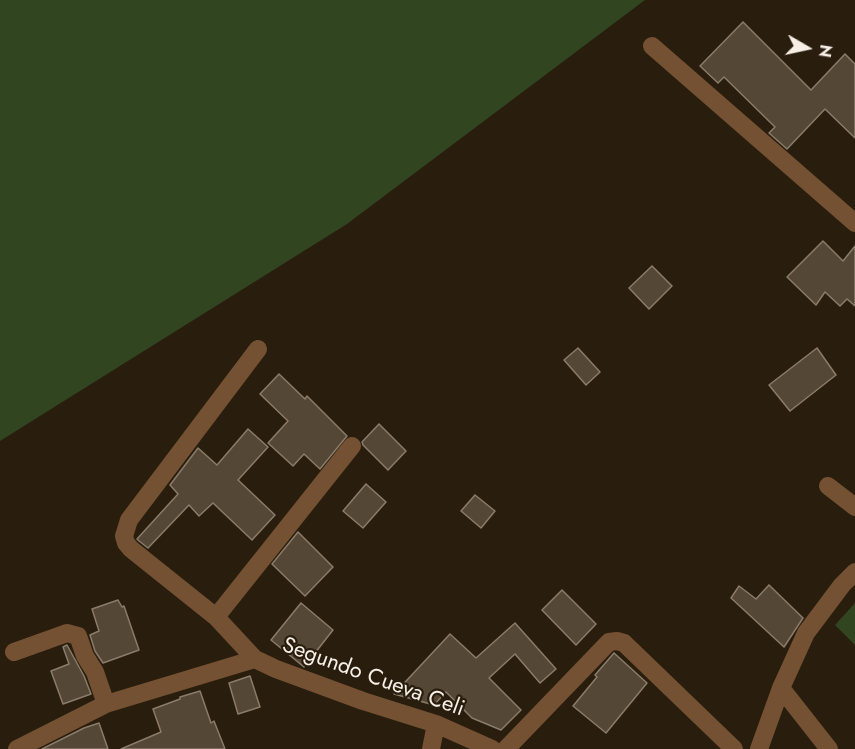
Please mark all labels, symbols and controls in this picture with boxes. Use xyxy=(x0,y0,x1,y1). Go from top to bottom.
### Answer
north arrow xyxy=(777,18,837,78)
text: N xyxy=(813,43,838,59)
street label: Segundo Cueva Celi xyxy=(278,633,468,723)

